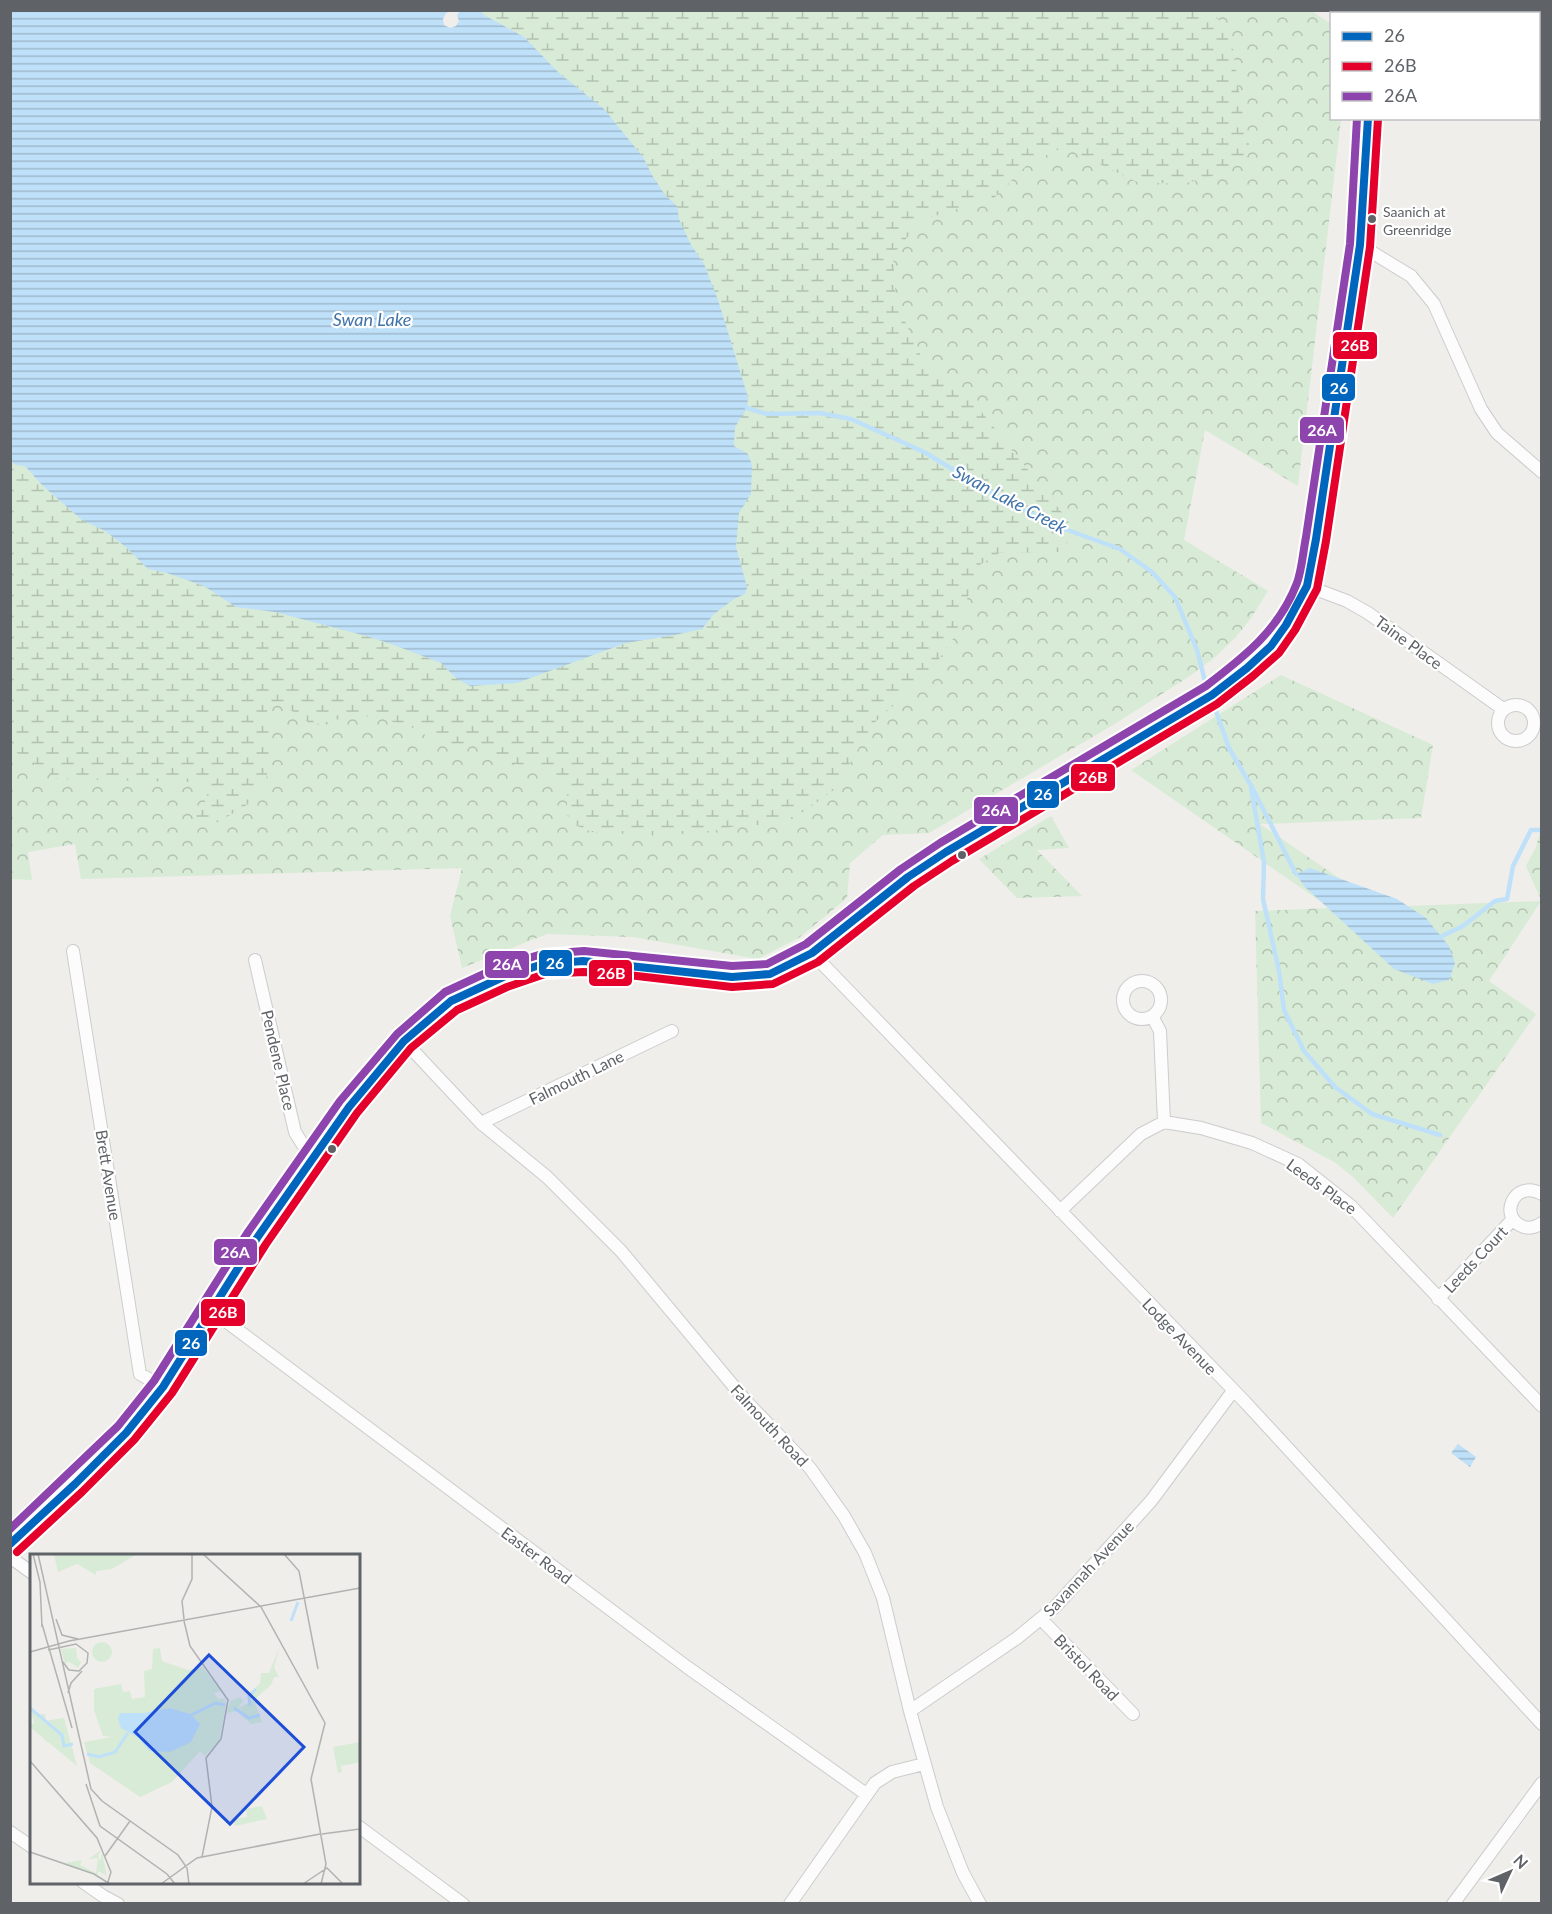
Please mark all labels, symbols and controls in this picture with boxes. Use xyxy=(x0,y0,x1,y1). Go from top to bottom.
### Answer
legend xyxy=(1330,12,1540,120)
text: 26 xyxy=(1384,24,1405,46)
text: 26B xyxy=(1384,54,1417,76)
text: 26A xyxy=(1384,84,1418,106)
place label: Saanich at Greenridge xyxy=(1383,203,1451,238)
marker: Saanich at Greenridge xyxy=(1366,213,1378,225)
water label: Swan Lake xyxy=(333,308,411,330)
line badge: 26B xyxy=(1332,331,1378,360)
text: 26B xyxy=(1340,335,1370,354)
line badge: 26 xyxy=(1321,373,1356,402)
text: 26 xyxy=(1330,378,1348,397)
line badge: 26A xyxy=(1299,416,1345,444)
text: 26A xyxy=(1307,420,1338,439)
water label: Swan Lake Creek xyxy=(949,460,1071,538)
street label: Taine Place xyxy=(1372,611,1446,673)
line badge: 26B xyxy=(1070,763,1116,792)
text: 26B xyxy=(1078,767,1108,786)
line badge: 26 xyxy=(1026,780,1060,809)
text: 26 xyxy=(1034,784,1052,803)
line badge: 26A xyxy=(973,796,1019,825)
text: 26A xyxy=(981,800,1012,819)
unlabelled marker xyxy=(956,849,968,861)
line badge: 26 xyxy=(538,949,573,977)
line badge: 26A xyxy=(484,950,530,979)
text: 26 xyxy=(546,953,564,972)
text: 26A xyxy=(492,954,523,973)
line badge: 26B xyxy=(588,959,633,987)
text: 26B xyxy=(596,963,626,982)
street label: Pendene Place xyxy=(258,1008,300,1112)
street label: Falmouth Lane xyxy=(525,1046,627,1108)
street label: Brett Avenue xyxy=(92,1128,126,1222)
unlabelled marker xyxy=(326,1143,338,1155)
street label: Leeds Place xyxy=(1283,1154,1361,1218)
street label: Leeds Court xyxy=(1439,1221,1511,1296)
line badge: 26A xyxy=(213,1238,258,1266)
text: 26A xyxy=(220,1242,251,1261)
street label: Lodge Avenue xyxy=(1139,1294,1221,1378)
line badge: 26B xyxy=(200,1298,246,1327)
text: 26B xyxy=(208,1302,238,1321)
line badge: 26 xyxy=(174,1329,208,1357)
text: 26 xyxy=(182,1333,200,1352)
street label: Falmouth Road xyxy=(727,1380,813,1470)
street label: Savannah Avenue xyxy=(1039,1516,1137,1620)
street label: Easter Road xyxy=(498,1522,576,1588)
inset map xyxy=(30,1554,360,1884)
street label: Bristol Road xyxy=(1051,1630,1123,1704)
north arrow xyxy=(1480,1842,1540,1902)
text: N xyxy=(1510,1850,1532,1872)

